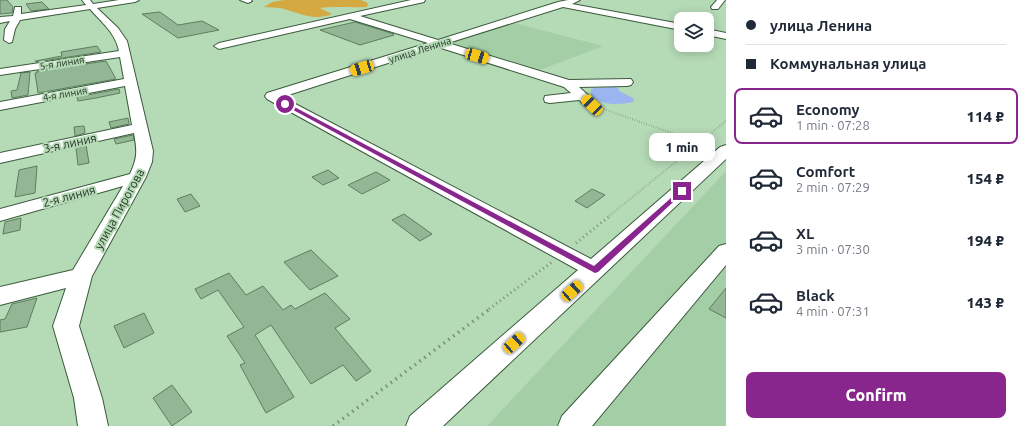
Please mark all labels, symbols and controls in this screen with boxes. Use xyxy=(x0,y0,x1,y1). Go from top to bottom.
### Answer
map controls xyxy=(674,12,714,52)
button: layers xyxy=(674,12,714,52)
text: улица Ленина xyxy=(770,17,872,34)
street label: улица Ленина xyxy=(387,35,453,65)
car xyxy=(464,47,490,65)
street label: 5-я линия xyxy=(39,54,85,72)
text: Коммунальная улица xyxy=(770,55,926,72)
car xyxy=(349,59,375,77)
street label: 4-я линия xyxy=(42,85,88,103)
car xyxy=(579,92,605,118)
route start xyxy=(276,95,294,113)
icon: car xyxy=(748,98,784,134)
text: Economy xyxy=(796,101,860,118)
text: 114 ₽ xyxy=(967,108,1004,125)
text: 1 min · 07:28 xyxy=(796,118,870,132)
street label: 3-я линия xyxy=(42,131,98,155)
callout: 1 min xyxy=(649,133,715,161)
text: 1 min xyxy=(665,140,699,154)
icon: car xyxy=(748,160,784,196)
text: Comfort xyxy=(796,163,855,180)
street label: улица Пирогова xyxy=(92,167,146,251)
text: 154 ₽ xyxy=(967,170,1004,187)
text: 2 min · 07:29 xyxy=(796,180,870,194)
route end xyxy=(673,182,691,200)
street label: 2-я линия xyxy=(41,183,97,209)
icon: car xyxy=(748,222,784,258)
text: XL xyxy=(796,225,814,242)
text: 194 ₽ xyxy=(967,232,1004,249)
text: 3 min · 07:30 xyxy=(796,242,870,256)
car xyxy=(559,279,585,303)
icon: car xyxy=(748,284,784,320)
text: Black xyxy=(796,287,835,304)
text: 143 ₽ xyxy=(967,294,1004,311)
text: 4 min · 07:31 xyxy=(796,304,870,318)
car xyxy=(501,331,527,355)
button: Confirm xyxy=(746,372,1006,418)

